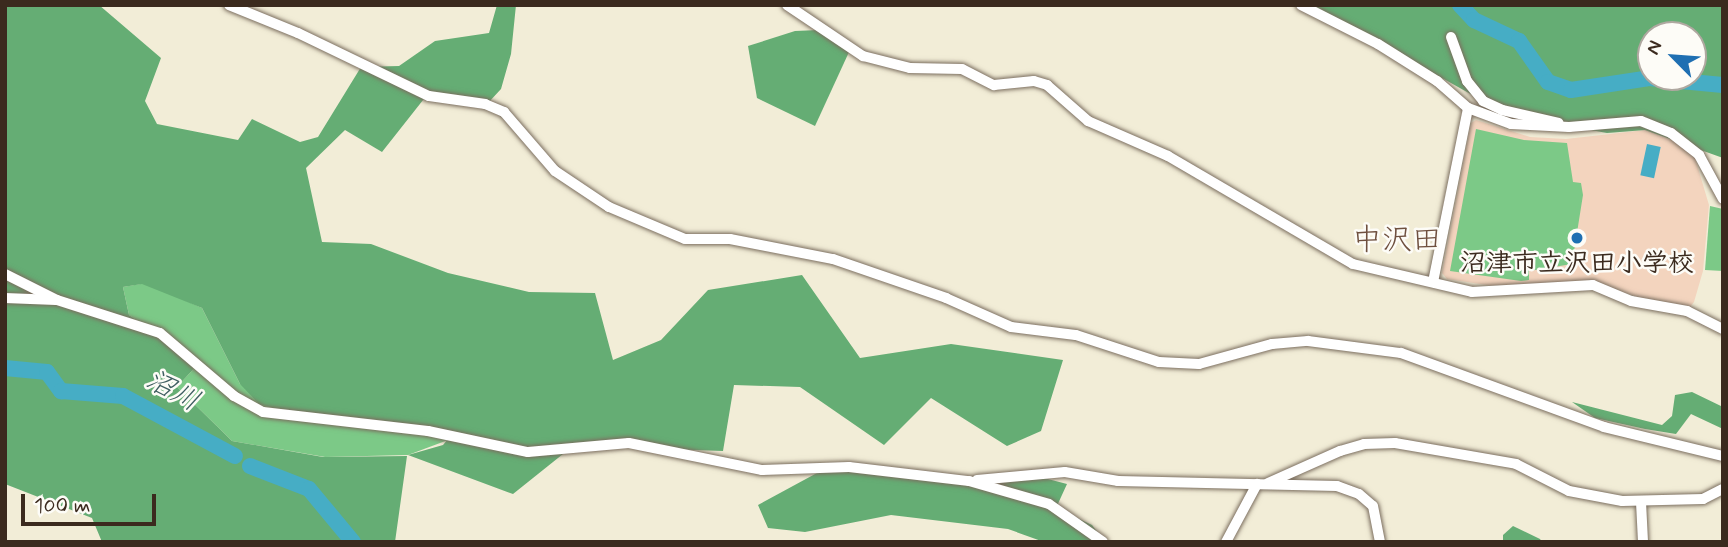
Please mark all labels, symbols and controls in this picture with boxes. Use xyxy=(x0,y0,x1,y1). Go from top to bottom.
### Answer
north arrow xyxy=(1637,21,1707,91)
text: N xyxy=(1640,37,1668,59)
district label: 中沢田 xyxy=(1352,223,1442,259)
marker: 沼津市立沢田小学校 xyxy=(1569,230,1585,246)
place label: 沼津市立沢田小学校 xyxy=(1460,249,1694,281)
water label: 沼川 xyxy=(139,364,205,420)
scale bar xyxy=(24,480,159,524)
text: 100 m xyxy=(34,492,90,520)

